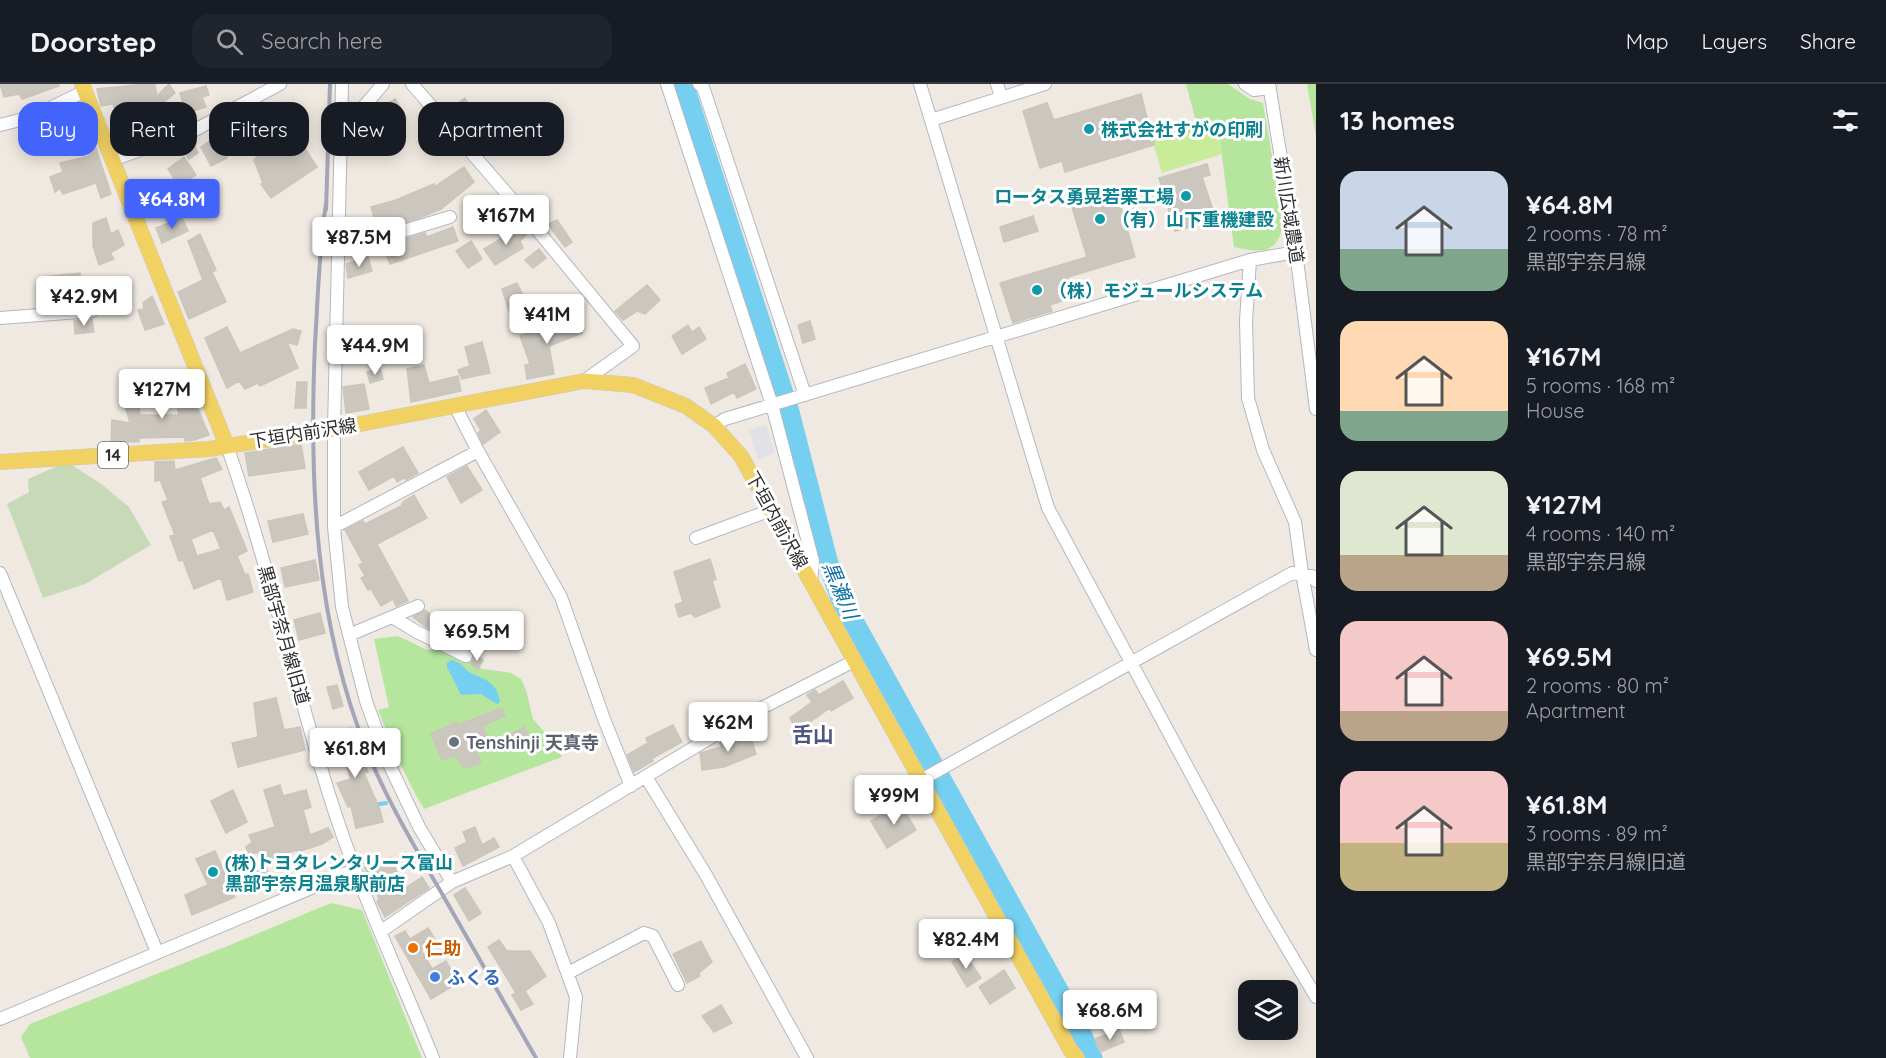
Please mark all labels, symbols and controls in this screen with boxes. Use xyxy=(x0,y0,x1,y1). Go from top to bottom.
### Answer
search box xyxy=(192,14,612,68)
text: Doorstep xyxy=(30,24,156,59)
icon: search xyxy=(213,25,246,58)
text: Search here xyxy=(261,27,383,55)
text: Map xyxy=(1626,28,1669,54)
text: Layers xyxy=(1702,28,1767,54)
text: Share xyxy=(1800,28,1856,54)
chip: Buy xyxy=(18,102,98,156)
chip: Rent xyxy=(110,102,197,156)
chip: Filters xyxy=(209,102,309,156)
chip: New xyxy=(321,102,406,156)
chip: Apartment xyxy=(418,102,564,156)
text: 13 homes xyxy=(1340,104,1455,137)
icon: filters xyxy=(1829,104,1862,137)
place label: 株式会社すがの印刷 xyxy=(1101,118,1263,141)
marker: 株式会社すがの印刷 xyxy=(1082,122,1096,136)
street label: 新川広域農道 xyxy=(1269,155,1309,265)
pin: ¥64.8M xyxy=(123,179,221,230)
place label: ロータス勇晃若栗工場 xyxy=(994,185,1174,208)
text: ¥64.8M xyxy=(138,186,206,211)
text: ¥64.8M xyxy=(1526,188,1613,221)
marker: ロータス勇晃若栗工場 xyxy=(1179,189,1193,203)
pin: ¥167M xyxy=(464,195,548,246)
icon: home xyxy=(1388,195,1460,267)
text: ¥167M xyxy=(477,202,535,227)
place label: （有）山下重機建設 xyxy=(1112,208,1274,231)
marker: （有）山下重機建設 xyxy=(1093,212,1107,226)
pin: ¥87.5M xyxy=(310,217,408,268)
text: 2 rooms · 78 m² xyxy=(1526,221,1668,246)
text: ¥87.5M xyxy=(326,224,392,249)
text: 黒部宇奈月線 xyxy=(1526,249,1646,274)
pin: ¥42.9M xyxy=(35,276,133,327)
place label: （株）モジュールシステム xyxy=(1049,279,1263,302)
text: ¥42.9M xyxy=(50,283,118,308)
marker: （株）モジュールシステム xyxy=(1030,283,1044,297)
pin: ¥41M xyxy=(511,294,583,345)
text: ¥41M xyxy=(523,301,571,326)
pin: ¥44.9M xyxy=(326,325,424,376)
text: ¥44.9M xyxy=(341,332,409,357)
text: ¥167M xyxy=(1526,340,1602,373)
icon: home xyxy=(1388,345,1460,417)
pin: ¥127M xyxy=(120,369,204,420)
text: 5 rooms · 168 m² xyxy=(1526,373,1675,398)
text: ¥127M xyxy=(133,376,191,401)
text: House xyxy=(1526,398,1585,423)
street label: 下垣内前沢線 xyxy=(248,413,358,453)
road number: 14 xyxy=(98,442,128,468)
street label: 下垣内前沢線 xyxy=(741,467,813,573)
text: ¥127M xyxy=(1526,488,1602,521)
icon: home xyxy=(1388,495,1460,567)
text: 4 rooms · 140 m² xyxy=(1526,521,1675,546)
text: 黒部宇奈月線 xyxy=(1526,549,1646,574)
water label: 黒瀬川 xyxy=(818,558,865,624)
street label: 黒部宇奈月線旧道 xyxy=(253,563,315,707)
pin: ¥69.5M xyxy=(428,611,526,662)
text: ¥69.5M xyxy=(444,618,510,643)
text: ¥69.5M xyxy=(1526,640,1612,673)
icon: home xyxy=(1388,645,1460,717)
text: 2 rooms · 80 m² xyxy=(1526,673,1669,698)
text: Apartment xyxy=(1526,698,1626,723)
pin: ¥62M xyxy=(692,702,764,753)
text: ¥62M xyxy=(703,709,753,734)
district label: 舌山 xyxy=(792,721,834,747)
pin: ¥61.8M xyxy=(306,728,404,779)
place label: Tenshinji 天真寺 xyxy=(466,731,599,754)
text: ¥61.8M xyxy=(324,735,386,760)
marker: Tenshinji 天真寺 xyxy=(447,735,461,749)
pin: ¥99M xyxy=(858,775,930,826)
text: ¥99M xyxy=(868,782,920,807)
text: ¥61.8M xyxy=(1526,788,1607,821)
icon: home xyxy=(1388,795,1460,867)
text: 3 rooms · 89 m² xyxy=(1526,821,1668,846)
text: 黒部宇奈月線旧道 xyxy=(1526,849,1686,874)
place label: (株)トヨタレンタリース富山 黒部宇奈月温泉駅前店 xyxy=(225,851,453,895)
marker: (株)トヨタレンタリース富山 黒部宇奈月温泉駅前店 xyxy=(206,865,220,879)
pin: ¥82.4M xyxy=(917,919,1015,970)
text: ¥82.4M xyxy=(933,926,999,951)
place label: 仁助 xyxy=(425,937,461,960)
marker: 仁助 xyxy=(406,941,420,955)
place label: ふくる xyxy=(447,966,501,989)
marker: ふくる xyxy=(428,970,442,984)
map controls xyxy=(1238,980,1298,1040)
button: layers xyxy=(1238,980,1298,1040)
pin: ¥68.6M xyxy=(1061,990,1159,1041)
text: ¥68.6M xyxy=(1077,997,1143,1022)

